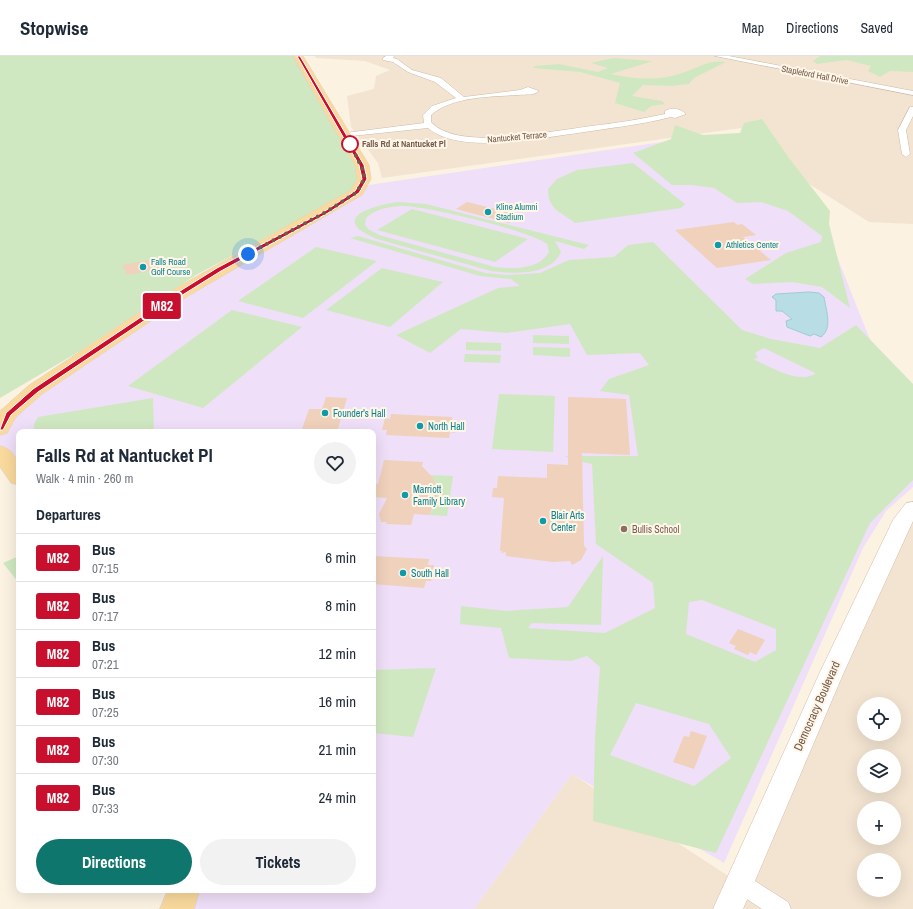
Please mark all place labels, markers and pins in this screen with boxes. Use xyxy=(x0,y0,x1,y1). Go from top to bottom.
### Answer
marker: Falls Rd at Nantucket Pl xyxy=(341,135,359,153)
place label: Falls Rd at Nantucket Pl xyxy=(362,138,446,150)
place label: Kline Alumni Stadium xyxy=(496,201,537,223)
marker: Kline Alumni Stadium xyxy=(483,207,493,217)
place label: Athletics Center xyxy=(725,239,779,251)
marker: Athletics Center xyxy=(713,240,723,250)
place label: Falls Road Golf Course xyxy=(151,256,190,278)
marker: Falls Road Golf Course xyxy=(138,262,148,272)
place label: Founder's Hall xyxy=(333,407,385,420)
marker: Founder's Hall xyxy=(320,408,330,418)
place label: North Hall xyxy=(428,420,465,433)
marker: North Hall xyxy=(415,421,425,431)
place label: Marriott Family Library xyxy=(413,483,466,508)
marker: Marriott Family Library xyxy=(400,490,410,500)
place label: Blair Arts Center xyxy=(551,509,584,534)
marker: Blair Arts Center xyxy=(538,516,548,526)
place label: Bullis School xyxy=(632,523,680,536)
marker: Bullis School xyxy=(619,524,629,534)
place label: South Hall xyxy=(411,567,449,580)
marker: South Hall xyxy=(398,568,408,578)

